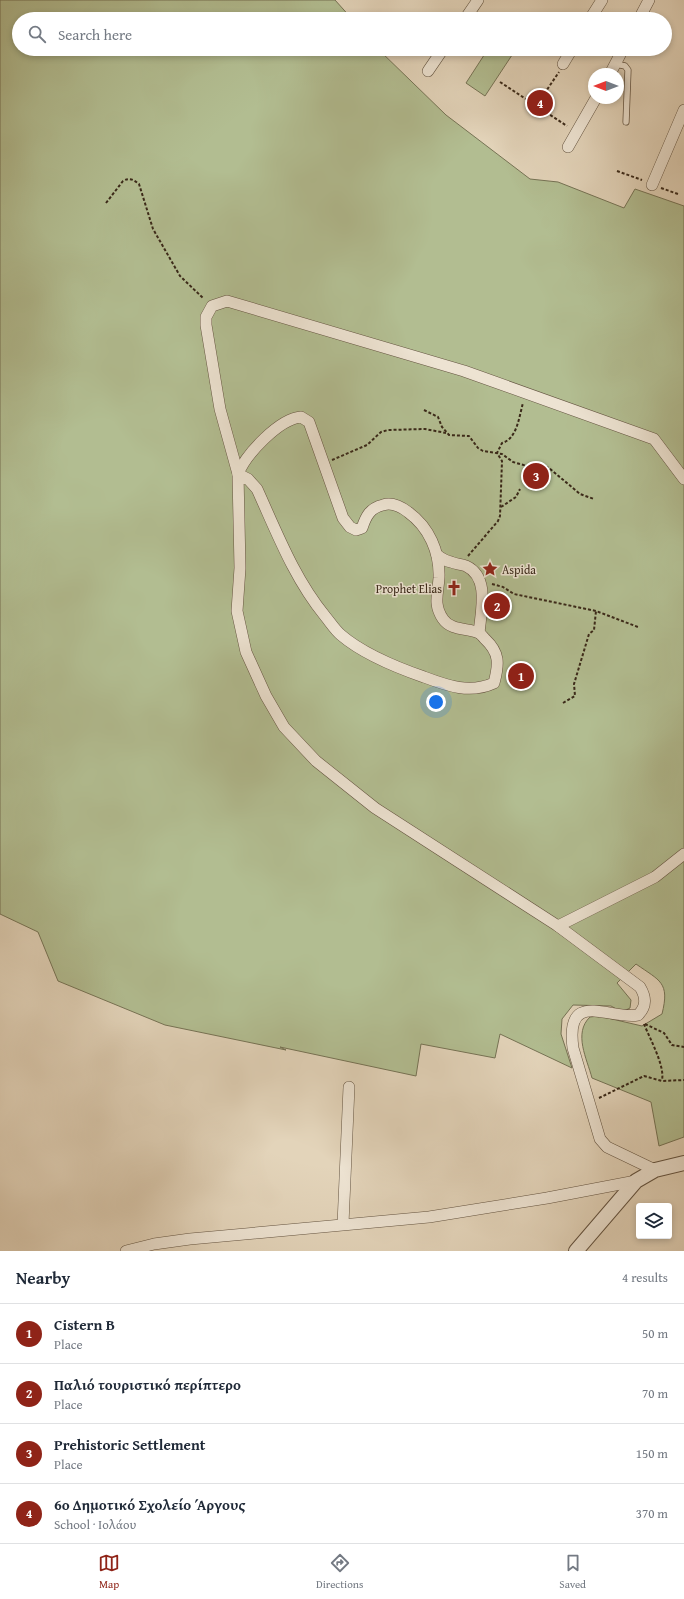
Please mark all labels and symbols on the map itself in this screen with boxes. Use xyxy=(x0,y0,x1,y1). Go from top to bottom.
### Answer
north arrow xyxy=(588,68,624,104)
pin: 4 xyxy=(527,88,553,118)
pin: 3 xyxy=(523,461,549,491)
place icon: Aspida xyxy=(481,560,499,578)
place label: Aspida xyxy=(502,561,536,578)
church icon: Prophet Elias xyxy=(445,579,463,597)
place label: Prophet Elias xyxy=(376,580,442,597)
pin: 2 xyxy=(484,591,510,621)
pin: 1 xyxy=(508,661,534,691)
your location xyxy=(426,692,446,712)

